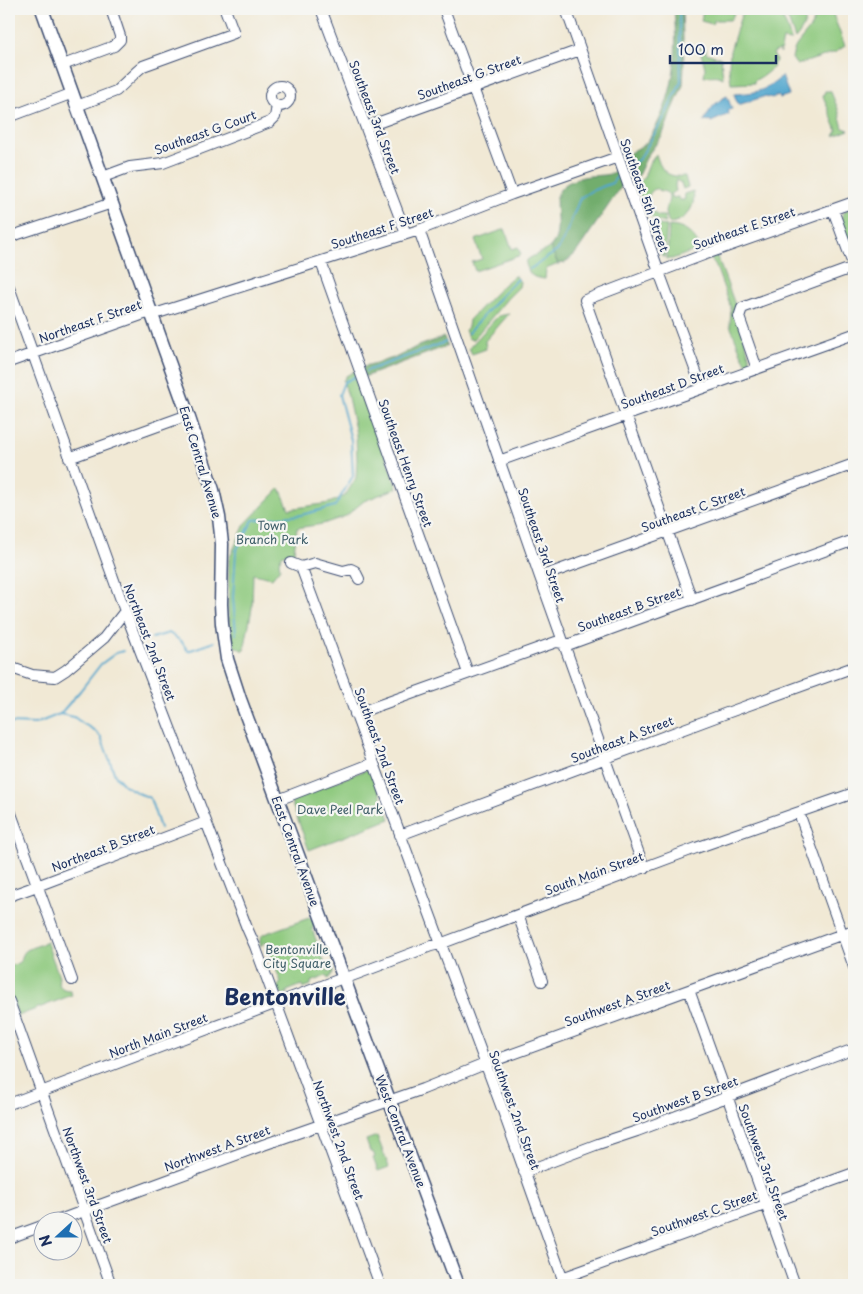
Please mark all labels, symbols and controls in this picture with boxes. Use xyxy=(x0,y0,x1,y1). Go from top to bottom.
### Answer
scale bar xyxy=(670,32,777,64)
text: 100 m xyxy=(678,37,724,60)
street label: Southeast G Street xyxy=(415,50,523,104)
street label: Southeast 3rd Street xyxy=(345,58,405,177)
street label: Southeast G Court xyxy=(152,105,259,159)
street label: Southeast 5th Street xyxy=(616,136,674,254)
street label: Southeast E Street xyxy=(691,202,797,254)
street label: Southeast F Street xyxy=(328,203,436,253)
street label: Northeast F Street xyxy=(36,295,144,347)
street label: Southeast D Street xyxy=(618,359,726,413)
street label: Southeast Henry Street xyxy=(374,397,438,530)
street label: East Central Avenue xyxy=(175,404,227,521)
street label: Southeast C Street xyxy=(639,482,748,536)
street label: Southeast 3rd Street xyxy=(514,485,570,605)
park label: Town Branch Park xyxy=(236,516,308,548)
street label: Northeast 2nd Street xyxy=(119,581,181,703)
street label: Southeast B Street xyxy=(575,582,683,636)
street label: Southeast 2nd Street xyxy=(350,685,410,807)
street label: Southeast A Street xyxy=(568,711,676,767)
street label: East Central Avenue xyxy=(268,793,325,909)
park label: Dave Peel Park xyxy=(297,800,383,818)
street label: Northeast B Street xyxy=(49,820,157,876)
street label: South Main Street xyxy=(542,847,646,899)
park label: Bentonville City Square xyxy=(263,940,331,972)
street label: Southwest A Street xyxy=(562,975,672,1030)
district label: Bentonville xyxy=(224,979,346,1012)
street label: North Main Street xyxy=(106,1008,210,1062)
street label: Southwest 2nd Street xyxy=(485,1048,545,1172)
street label: Southwest B Street xyxy=(630,1071,741,1126)
street label: West Central Avenue xyxy=(371,1072,431,1191)
street label: Northwest 2nd Street xyxy=(309,1078,369,1202)
street label: Southwest 3rd Street xyxy=(735,1101,793,1223)
street label: Northwest A Street xyxy=(162,1120,273,1176)
street label: Northwest 3rd Street xyxy=(59,1124,117,1246)
street label: Southwest C Street xyxy=(648,1185,760,1241)
north arrow xyxy=(32,1212,82,1262)
text: N xyxy=(34,1232,57,1250)

